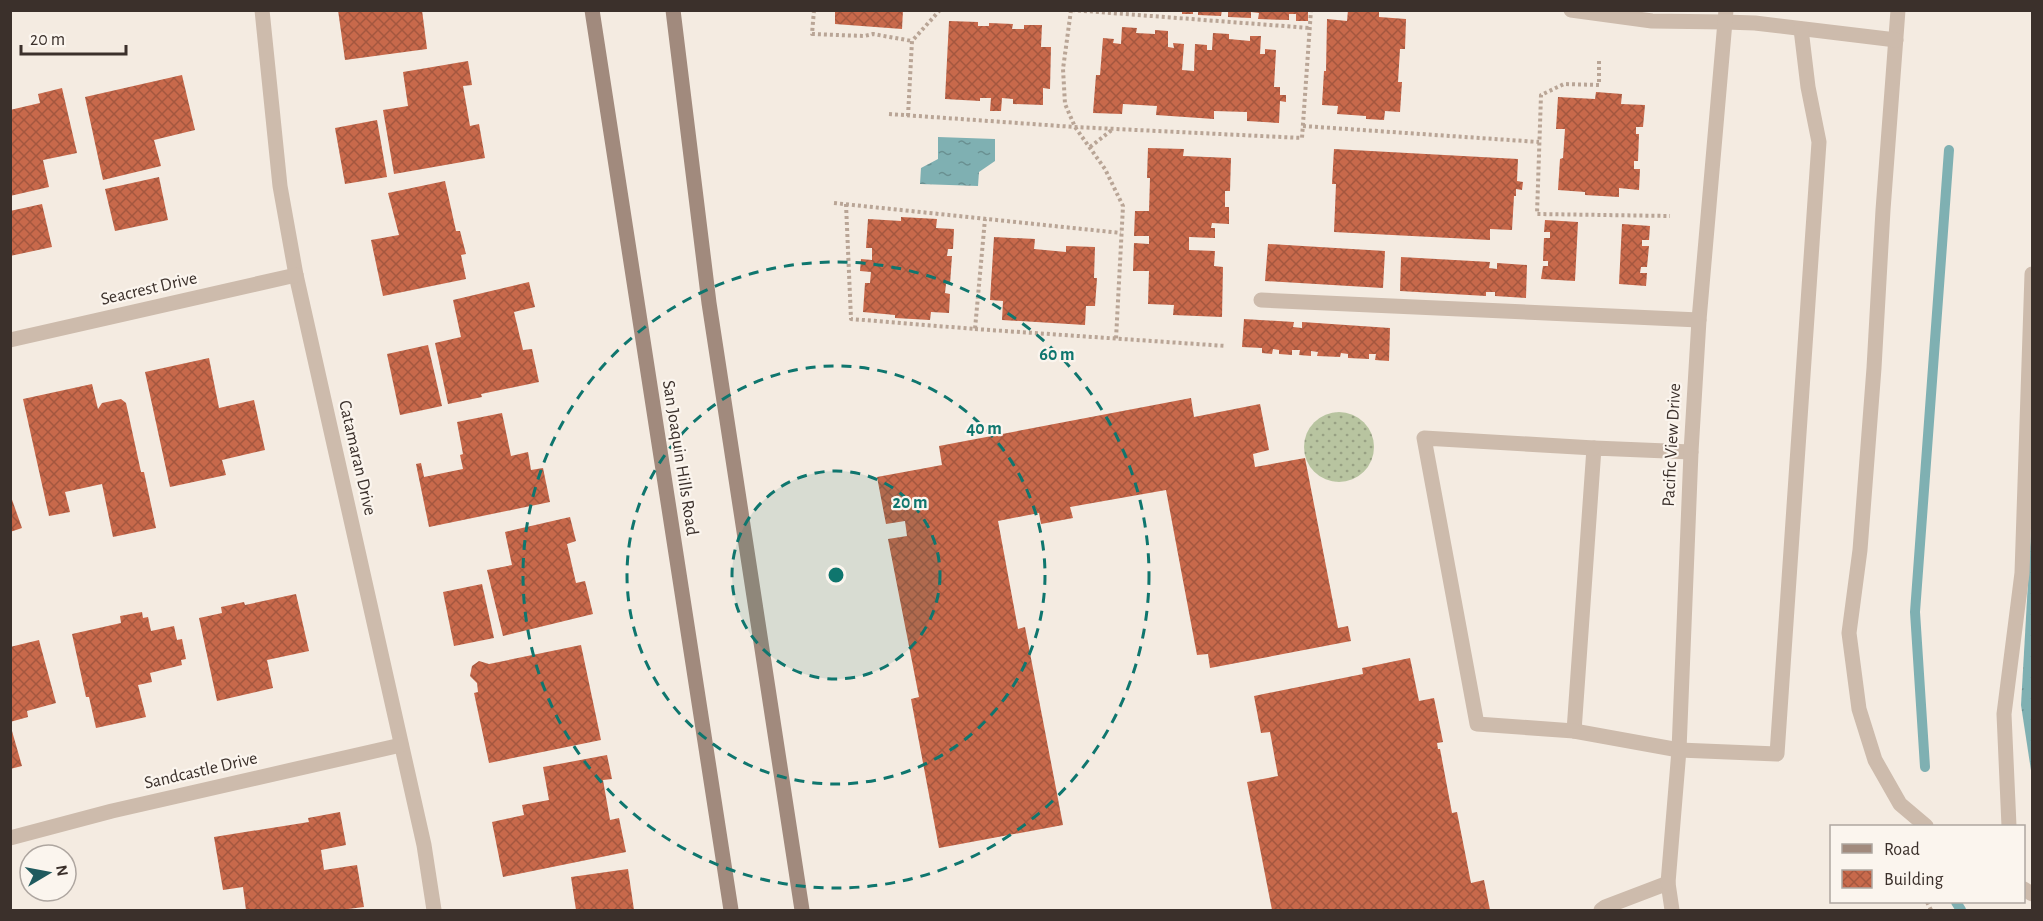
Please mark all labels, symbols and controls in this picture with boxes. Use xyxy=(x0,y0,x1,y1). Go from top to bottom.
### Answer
scale bar xyxy=(21,18,126,56)
text: 20 m xyxy=(30,31,65,49)
street label: Seacrest Drive xyxy=(99,269,199,309)
text: 60 m xyxy=(1039,346,1075,364)
street label: San Joaquin Hills Road xyxy=(659,379,701,537)
street label: Pacific View Drive xyxy=(1660,383,1684,507)
street label: Catamaran Drive xyxy=(335,399,379,517)
text: 40 m xyxy=(966,420,1002,438)
text: 20 m xyxy=(892,494,928,512)
centre of rings xyxy=(826,565,846,585)
street label: Sandcastle Drive xyxy=(143,749,259,793)
legend xyxy=(1830,825,2025,903)
text: Road xyxy=(1884,841,1920,859)
north arrow xyxy=(18,843,78,903)
text: N xyxy=(53,864,71,877)
text: Building xyxy=(1884,871,1944,889)

